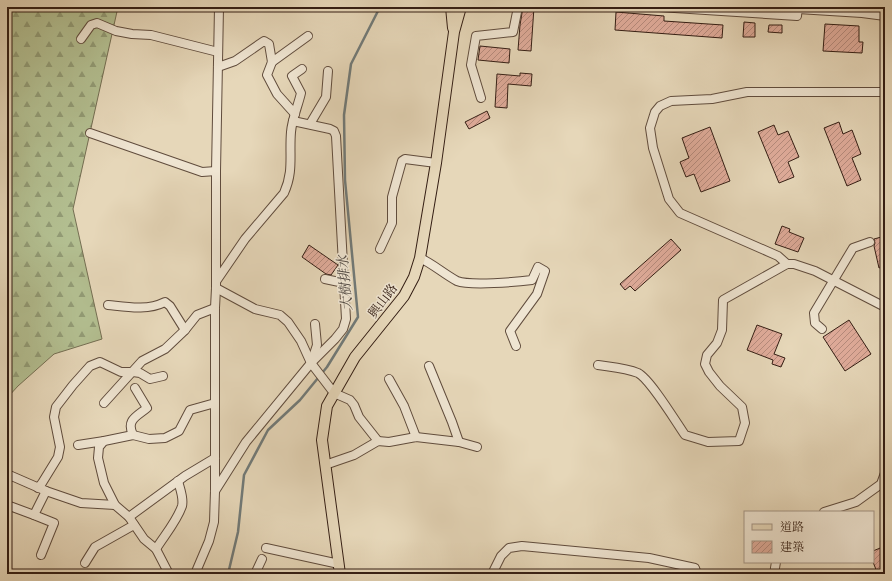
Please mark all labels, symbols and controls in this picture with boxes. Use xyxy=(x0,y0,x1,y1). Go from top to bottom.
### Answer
water label: 大樹排水 xyxy=(334,252,356,312)
street label: 興山路 xyxy=(365,281,401,321)
legend xyxy=(744,511,874,563)
text: 道路 xyxy=(780,520,804,535)
text: 建築 xyxy=(780,540,804,555)

